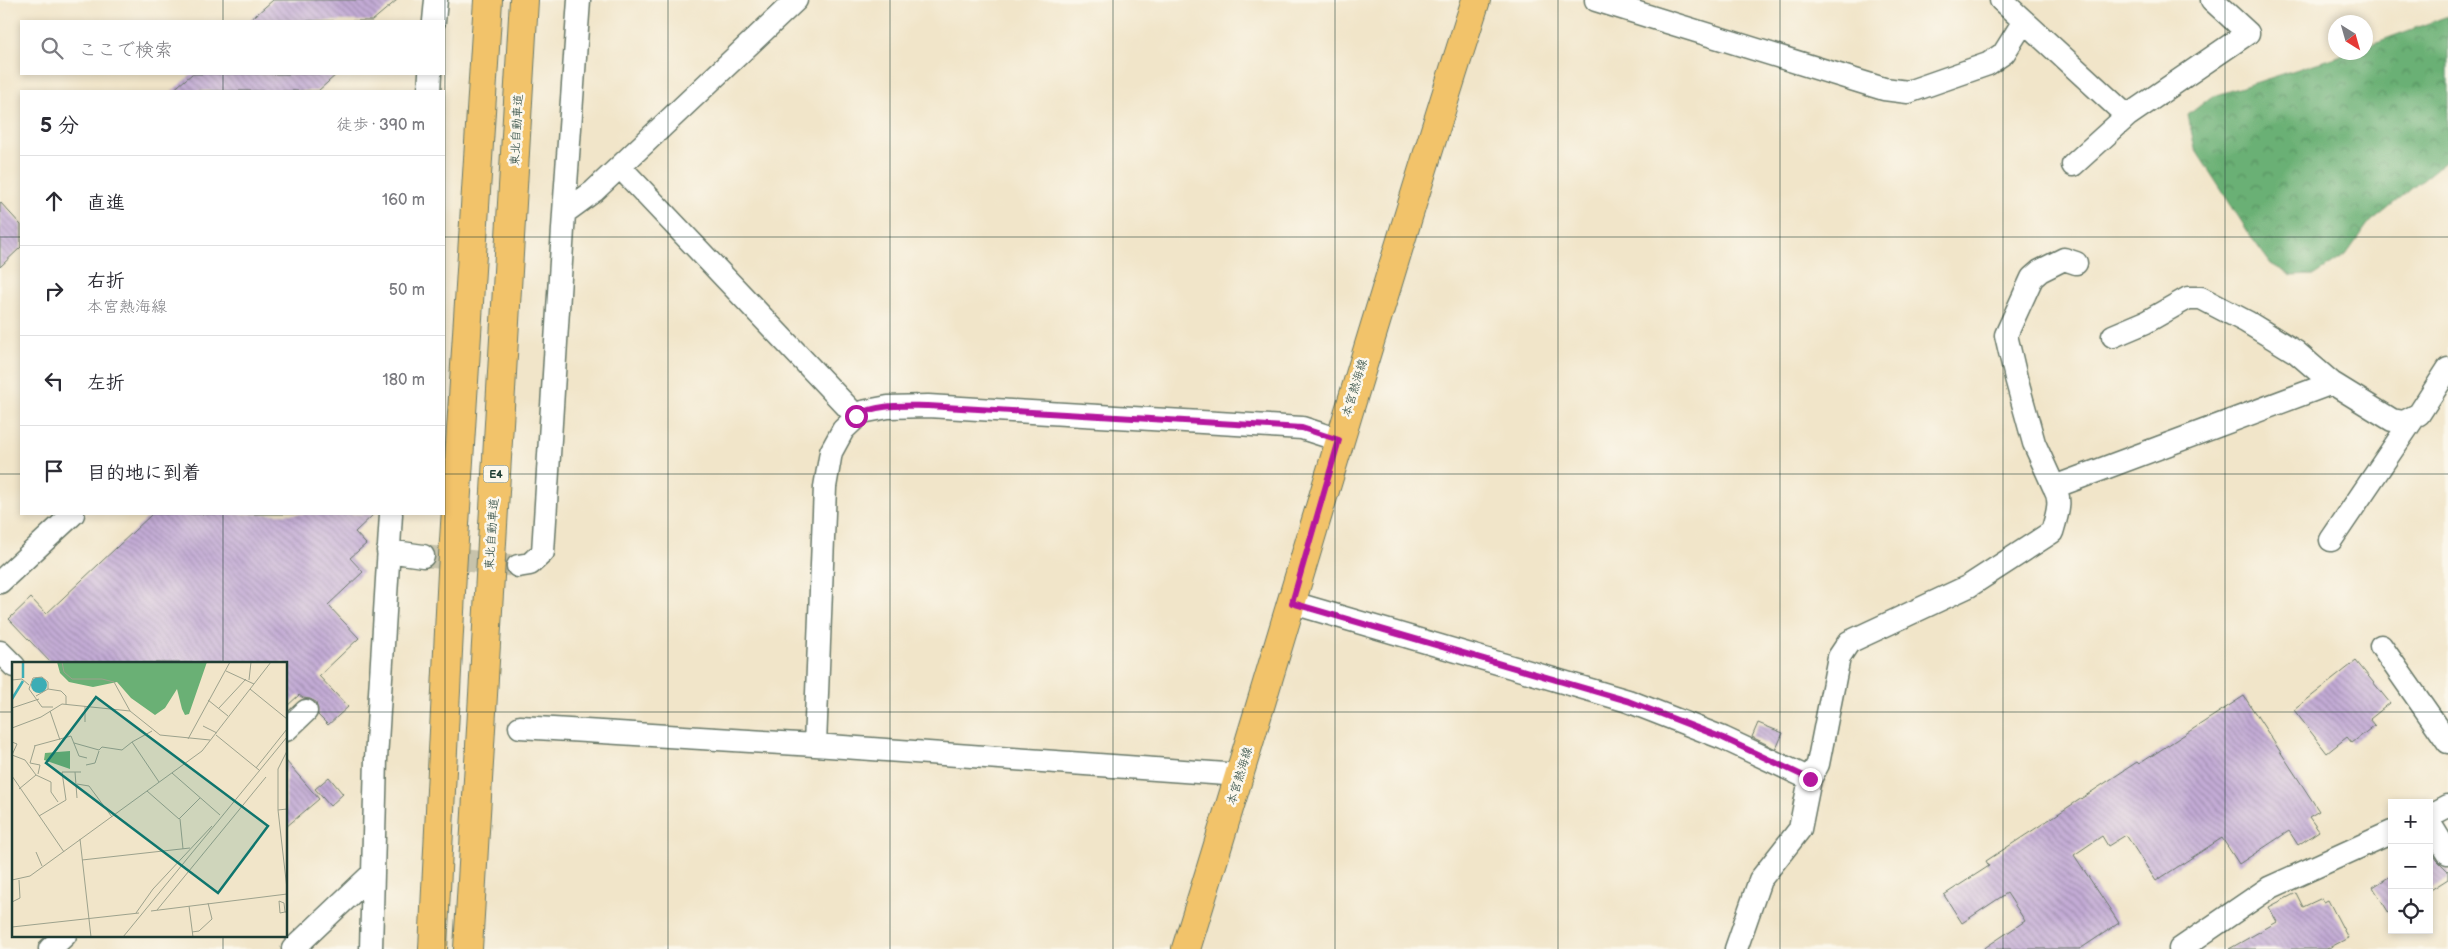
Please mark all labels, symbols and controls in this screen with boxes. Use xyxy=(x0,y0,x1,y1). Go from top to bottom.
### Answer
north arrow xyxy=(2328,15,2373,60)
search box xyxy=(20,20,445,75)
icon: search xyxy=(38,34,66,62)
text: ここで検索 xyxy=(78,39,173,62)
street label: 東北自動車道 xyxy=(508,94,526,166)
text: 5 分 xyxy=(40,113,79,138)
text: 徒歩 · 390 m xyxy=(337,116,425,135)
icon: ahead xyxy=(40,187,68,215)
text: 160 m xyxy=(382,191,425,210)
text: 直進 xyxy=(87,192,125,215)
text: 右折 xyxy=(87,270,125,293)
icon: right xyxy=(40,277,68,305)
text: 50 m xyxy=(389,281,425,300)
text: 本宮熱海線 xyxy=(87,298,167,317)
street label: 本宮熱海線 xyxy=(1339,357,1371,419)
icon: left xyxy=(40,367,68,395)
text: 180 m xyxy=(383,371,425,390)
text: 左折 xyxy=(87,372,125,395)
route start xyxy=(845,405,868,428)
icon: arrive xyxy=(40,457,68,485)
text: 目的地に到着 xyxy=(87,462,201,485)
road number: E4 xyxy=(484,466,508,482)
street label: 東北自動車道 xyxy=(482,498,502,570)
inset map xyxy=(12,662,288,936)
street label: 本宮熱海線 xyxy=(1224,745,1256,807)
route end xyxy=(1799,768,1822,791)
map controls xyxy=(2388,799,2433,934)
button: + xyxy=(2388,799,2433,844)
button: − xyxy=(2388,844,2433,889)
button: locate xyxy=(2388,889,2433,934)

